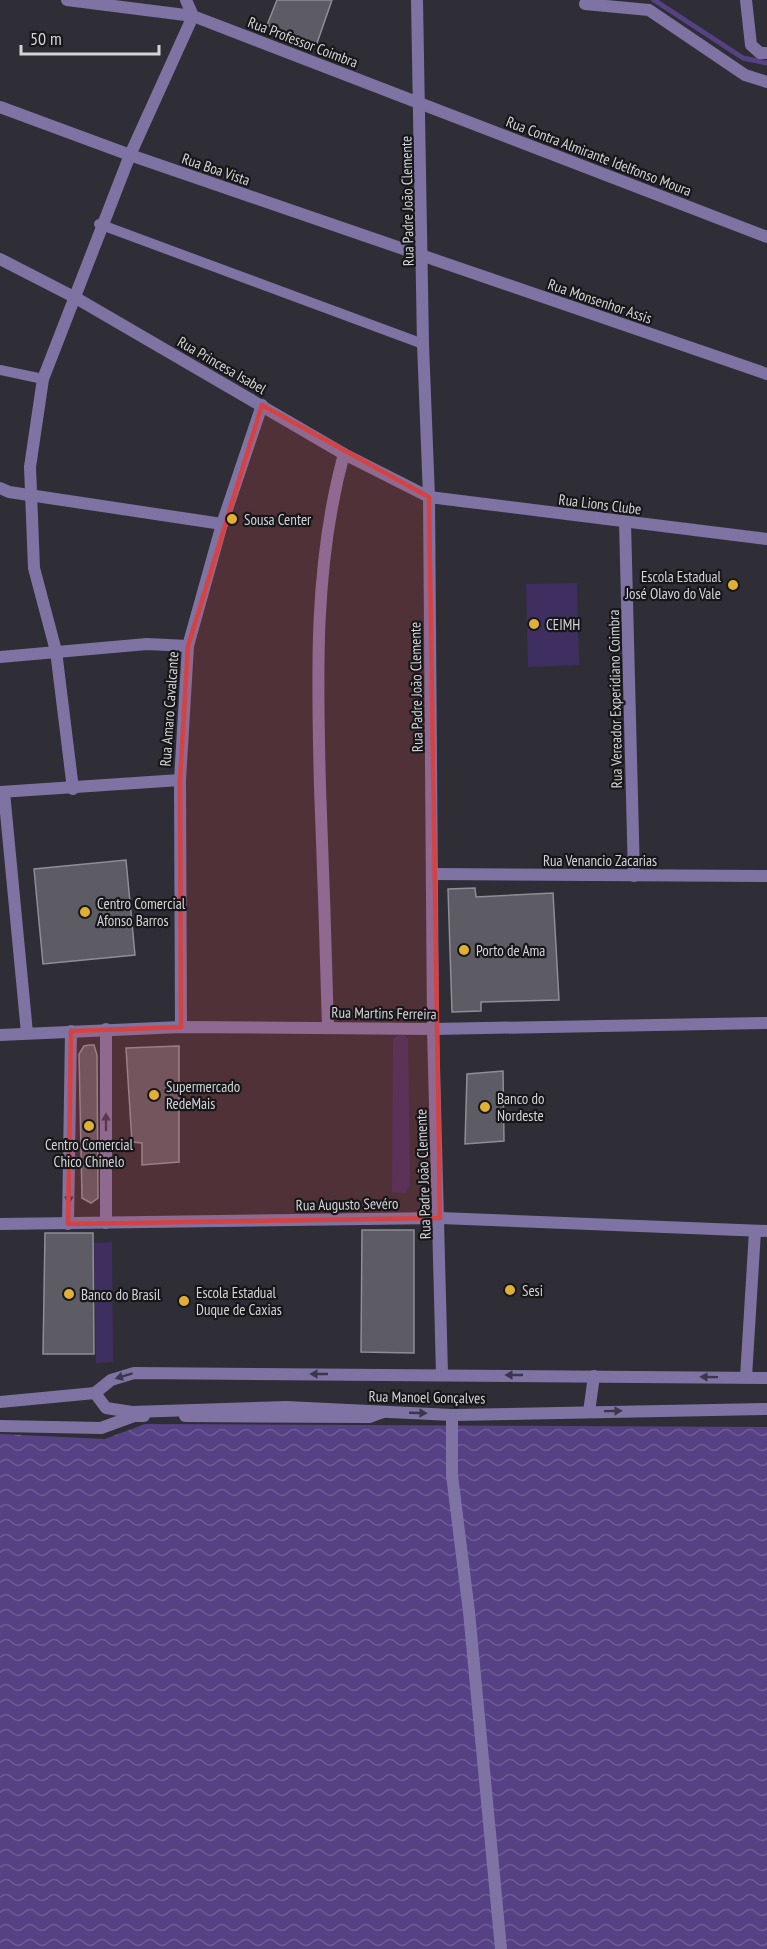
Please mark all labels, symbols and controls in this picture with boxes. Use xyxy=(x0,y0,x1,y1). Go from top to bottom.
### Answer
street label: Rua Professor Coimbra xyxy=(245,12,361,72)
scale bar xyxy=(21,18,159,56)
text: 50 m xyxy=(30,27,62,50)
street label: Rua Contra Almirante Idelfonso Moura xyxy=(504,112,694,200)
street label: Rua Padre João Clemente xyxy=(396,136,418,266)
street label: Rua Boa Vista xyxy=(180,149,252,189)
street label: Rua Monsenhor Assis xyxy=(545,274,655,328)
street label: Rua Princesa Isabel xyxy=(174,332,270,398)
street label: Rua Lions Clube xyxy=(558,489,642,519)
place label: Sousa Center xyxy=(244,510,312,529)
marker: Sousa Center xyxy=(225,512,239,526)
place label: Escola Estadual José Olavo do Vale xyxy=(624,567,721,603)
marker: Escola Estadual José Olavo do Vale xyxy=(726,578,740,592)
street label: Rua Vereador Experidiano Coimbra xyxy=(604,609,626,789)
place label: CEIMH xyxy=(546,615,580,634)
marker: CEIMH xyxy=(527,617,541,631)
street label: Rua Padre João Clemente xyxy=(405,622,427,752)
street label: Rua Amaro Cavalcante xyxy=(156,651,182,767)
street label: Rua Venancio Zacarias xyxy=(543,851,657,870)
place label: Centro Comercial Afonso Barros xyxy=(97,894,186,930)
marker: Centro Comercial Afonso Barros xyxy=(78,905,92,919)
place label: Porto de Ama xyxy=(476,941,545,960)
marker: Porto de Ama xyxy=(457,943,471,957)
street label: Rua Martins Ferreira xyxy=(331,1003,437,1023)
place label: Supermercado RedeMais xyxy=(166,1077,240,1113)
marker: Supermercado RedeMais xyxy=(147,1088,161,1102)
place label: Banco do Nordeste xyxy=(497,1089,544,1125)
marker: Banco do Nordeste xyxy=(478,1100,492,1114)
street label: Rua Padre João Clemente xyxy=(411,1109,435,1239)
one-way arrow xyxy=(101,1113,111,1132)
marker: Centro Comercial Chico Chinelo xyxy=(82,1119,96,1133)
place label: Centro Comercial Chico Chinelo xyxy=(45,1135,134,1171)
one-way arrow xyxy=(64,1185,74,1204)
street label: Rua Augusto Sevéro xyxy=(295,1194,399,1214)
place label: Sesi xyxy=(522,1281,543,1300)
place label: Escola Estadual Duque de Caxias xyxy=(196,1283,282,1319)
marker: Sesi xyxy=(503,1283,517,1297)
place label: Banco do Brasil xyxy=(81,1285,161,1304)
marker: Banco do Brasil xyxy=(62,1287,76,1301)
marker: Escola Estadual Duque de Caxias xyxy=(177,1294,191,1308)
one-way arrow xyxy=(309,1369,328,1379)
one-way arrow xyxy=(504,1370,523,1380)
one-way arrow xyxy=(115,1372,133,1381)
one-way arrow xyxy=(699,1372,718,1382)
street label: Rua Manoel Gonçalves xyxy=(368,1386,486,1408)
one-way arrow xyxy=(604,1406,623,1416)
one-way arrow xyxy=(409,1409,428,1418)

